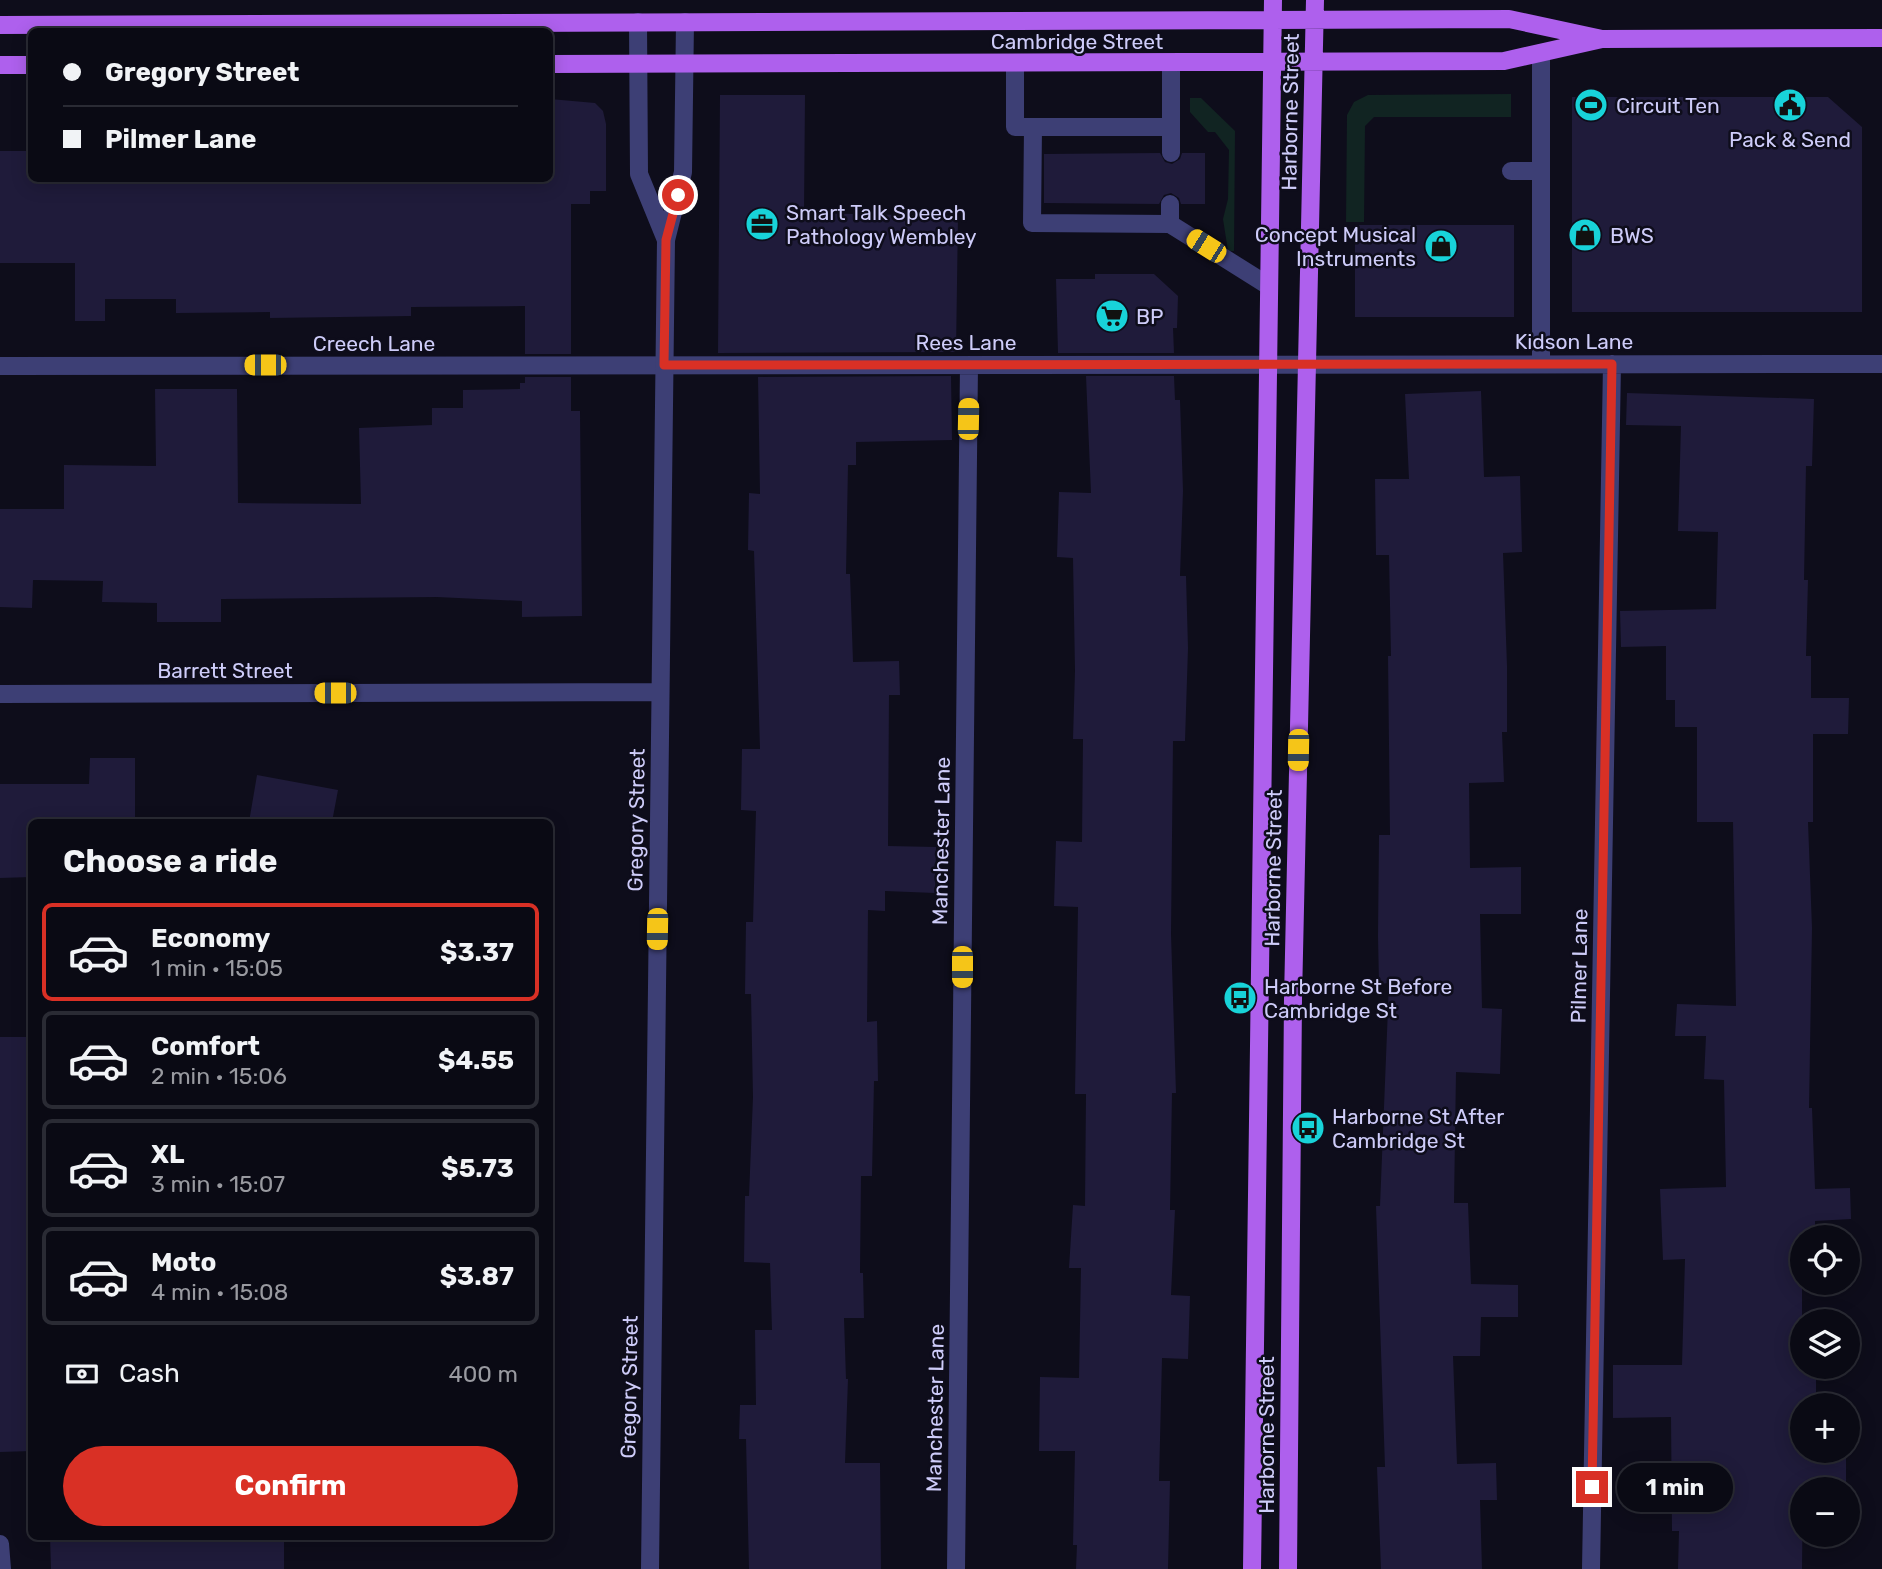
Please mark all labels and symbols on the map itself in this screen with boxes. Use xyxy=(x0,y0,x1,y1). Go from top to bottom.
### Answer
street label: Cambridge Street xyxy=(991,29,1163,54)
street label: Harborne Street xyxy=(1276,33,1304,191)
sports icon: Circuit Ten xyxy=(1572,86,1610,124)
public building icon: Pack & Send xyxy=(1771,86,1809,124)
place label: Circuit Ten xyxy=(1616,93,1720,118)
place label: Pack & Send xyxy=(1729,127,1851,152)
route start xyxy=(662,179,694,211)
place label: Smart Talk Speech Pathology Wembley xyxy=(786,200,977,249)
office icon: Smart Talk Speech Pathology Wembley xyxy=(743,205,781,243)
shop icon: BWS xyxy=(1566,216,1604,254)
place label: Concept Musical Instruments xyxy=(1255,222,1416,271)
place label: BWS xyxy=(1610,223,1654,248)
car xyxy=(1183,226,1230,266)
shop icon: Concept Musical Instruments xyxy=(1422,227,1460,265)
supermarket icon: BP xyxy=(1093,297,1131,335)
place label: BP xyxy=(1136,304,1164,329)
street label: Kidson Lane xyxy=(1515,329,1633,354)
street label: Rees Lane xyxy=(916,330,1016,355)
street label: Creech Lane xyxy=(313,331,435,356)
car xyxy=(245,355,287,376)
car xyxy=(958,398,979,440)
street label: Barrett Street xyxy=(157,658,293,683)
car xyxy=(315,683,357,704)
car xyxy=(1288,729,1309,771)
street label: Gregory Street xyxy=(622,748,650,892)
street label: Manchester Lane xyxy=(927,757,955,925)
street label: Harborne Street xyxy=(1259,789,1287,947)
car xyxy=(647,908,668,950)
street label: Pilmer Lane xyxy=(1566,908,1592,1024)
car xyxy=(952,946,973,988)
place label: Harborne St Before Cambridge St xyxy=(1264,974,1452,1023)
bus stop icon: Harborne St Before Cambridge St xyxy=(1221,979,1259,1017)
place label: Harborne St After Cambridge St xyxy=(1332,1104,1504,1153)
bus stop icon: Harborne St After Cambridge St xyxy=(1289,1109,1327,1147)
street label: Gregory Street xyxy=(615,1315,643,1459)
street label: Manchester Lane xyxy=(921,1324,949,1492)
street label: Harborne Street xyxy=(1254,1356,1279,1514)
callout: 1 min xyxy=(1616,1462,1732,1512)
route end xyxy=(1576,1471,1608,1503)

